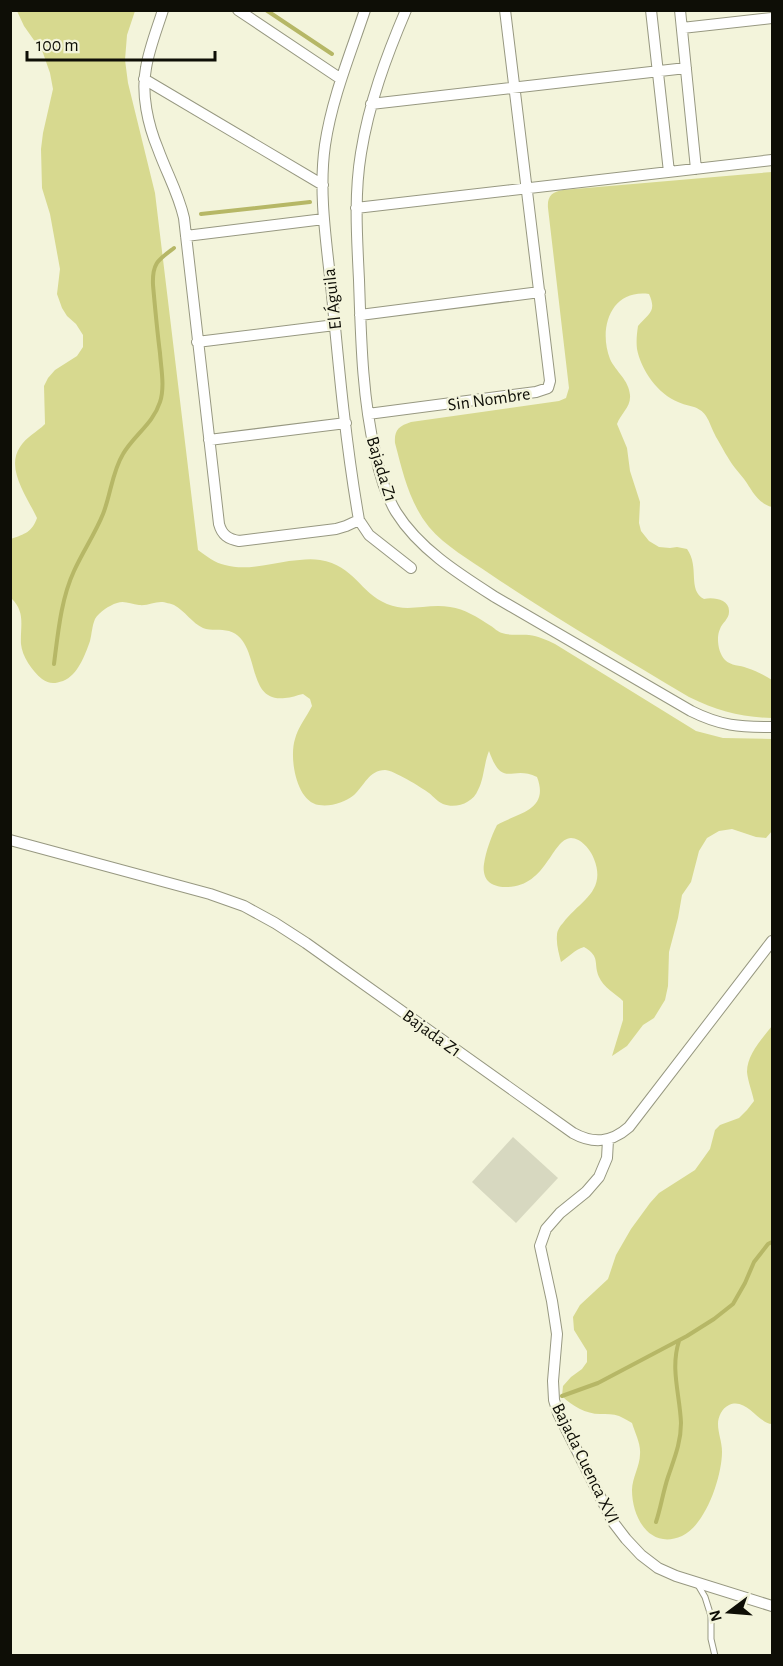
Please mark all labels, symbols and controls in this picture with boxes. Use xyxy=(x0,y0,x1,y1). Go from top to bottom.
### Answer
scale bar xyxy=(27,24,214,62)
text: 100 m xyxy=(36,37,79,55)
street label: El Águila xyxy=(318,267,345,331)
street label: Sin Nombre xyxy=(447,385,532,415)
street label: Bajada Z1 xyxy=(363,434,399,504)
street label: Bajada Z1 xyxy=(399,1007,464,1061)
street label: Bajada Cuenca XVI xyxy=(548,1401,622,1526)
north arrow xyxy=(699,1582,759,1642)
text: N xyxy=(706,1608,725,1623)

